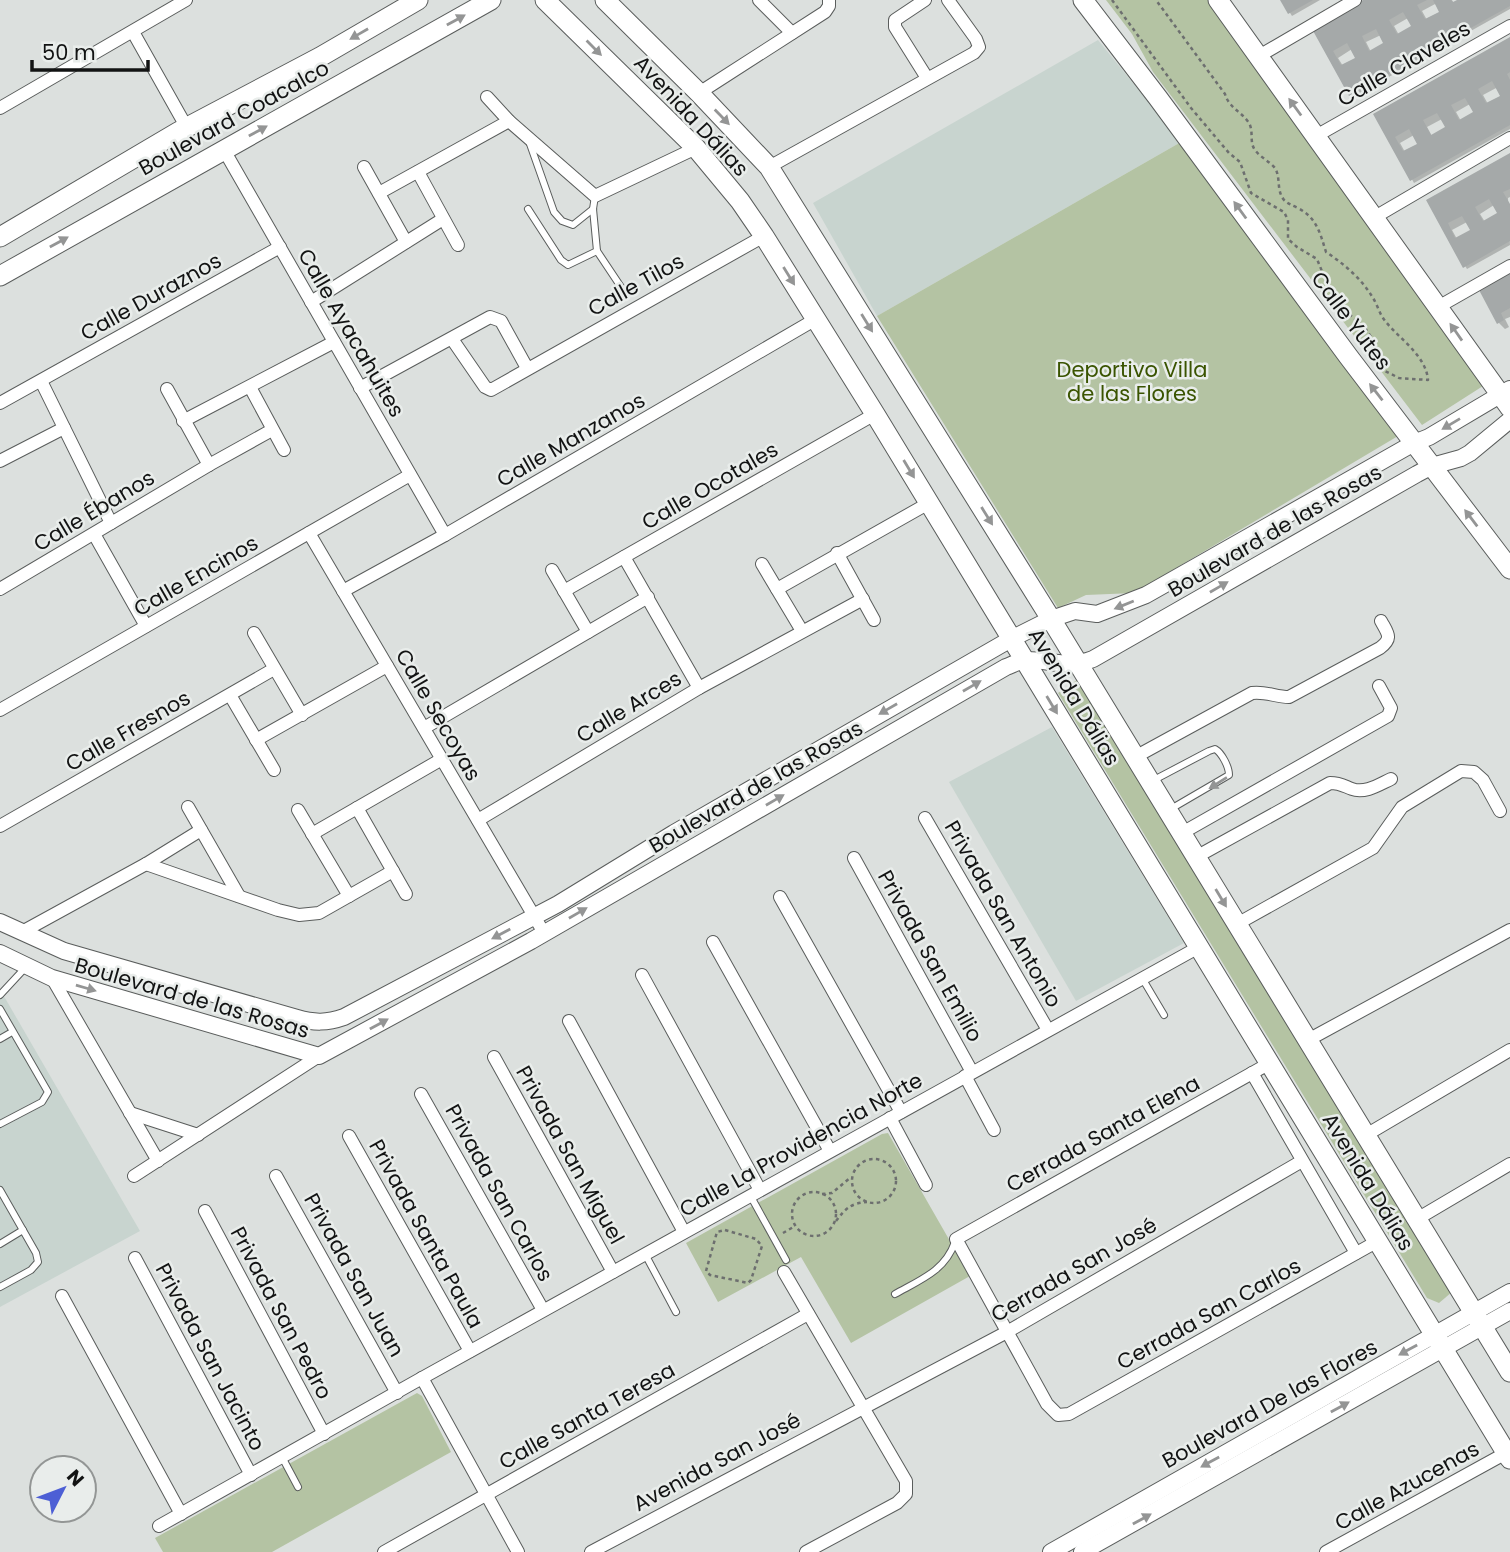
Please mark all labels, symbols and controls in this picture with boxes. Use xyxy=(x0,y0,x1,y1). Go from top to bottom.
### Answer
one-way arrow xyxy=(446,14,466,26)
street label: Calle Claveles xyxy=(1332,14,1475,113)
scale bar xyxy=(32,28,147,72)
one-way arrow xyxy=(349,28,368,40)
text: 50 m xyxy=(42,38,96,67)
one-way arrow xyxy=(585,39,602,55)
street label: Avenida Dálias xyxy=(628,49,755,183)
street label: Boulevard Coacalco xyxy=(133,53,334,182)
one-way arrow xyxy=(1288,98,1302,116)
one-way arrow xyxy=(714,109,731,126)
one-way arrow xyxy=(248,125,267,137)
one-way arrow xyxy=(1233,201,1247,219)
one-way arrow xyxy=(50,236,69,248)
street label: Calle Ayacahuites xyxy=(291,243,412,422)
street label: Calle Duraznos xyxy=(75,246,226,347)
street label: Calle Tilos xyxy=(583,246,689,323)
street label: Calle Yutes xyxy=(1305,265,1398,376)
one-way arrow xyxy=(782,266,795,285)
one-way arrow xyxy=(860,313,873,332)
one-way arrow xyxy=(1449,323,1463,341)
park label: Deportivo Villa de las Flores xyxy=(1057,355,1207,408)
one-way arrow xyxy=(1368,384,1383,402)
street label: Calle Manzanos xyxy=(491,385,650,494)
one-way arrow xyxy=(1442,418,1461,430)
street label: Calle Ocotales xyxy=(636,435,783,536)
street label: Boulevard de las Rosas xyxy=(1162,457,1387,604)
one-way arrow xyxy=(902,459,915,478)
street label: Calle Ébanos xyxy=(28,463,160,558)
one-way arrow xyxy=(980,506,993,526)
one-way arrow xyxy=(1464,508,1478,527)
street label: Calle Encinos xyxy=(128,528,263,623)
one-way arrow xyxy=(1210,581,1229,593)
one-way arrow xyxy=(1113,599,1134,610)
street label: Avenida Dálias xyxy=(1022,622,1127,771)
street label: Calle Secoyas xyxy=(389,643,488,786)
street label: Calle Arces xyxy=(571,664,687,749)
one-way arrow xyxy=(963,680,982,693)
street label: Calle Fresnos xyxy=(60,683,195,778)
one-way arrow xyxy=(1046,696,1059,715)
one-way arrow xyxy=(879,703,898,716)
street label: Boulevard de las Rosas xyxy=(643,713,868,860)
one-way arrow xyxy=(1208,776,1227,789)
one-way arrow xyxy=(766,794,785,806)
street label: Privada San Antonio xyxy=(938,815,1069,1013)
street label: Privada San Emilio xyxy=(871,865,990,1047)
one-way arrow xyxy=(1215,888,1227,907)
one-way arrow xyxy=(569,907,588,920)
one-way arrow xyxy=(490,927,510,939)
street label: Boulevard de las Rosas xyxy=(72,950,313,1045)
one-way arrow xyxy=(75,983,97,994)
one-way arrow xyxy=(369,1018,389,1030)
street label: Privada San Miguel xyxy=(509,1060,632,1249)
street label: Calle La Providencia Norte xyxy=(674,1066,927,1224)
street label: Cerrada Santa Elena xyxy=(1001,1068,1205,1199)
street label: Privada San Carlos xyxy=(439,1099,560,1287)
street label: Avenida Dálias xyxy=(1316,1107,1421,1256)
street label: Privada Santa Paula xyxy=(362,1134,490,1333)
street label: Privada San Juan xyxy=(297,1188,411,1362)
street label: Cerrada San José xyxy=(985,1210,1162,1329)
street label: Privada San Pedro xyxy=(224,1221,339,1404)
street label: Cerrada San Carlos xyxy=(1111,1251,1306,1376)
street label: Privada San Jacinto xyxy=(149,1258,272,1456)
street label: Boulevard De las Flores xyxy=(1157,1332,1383,1475)
one-way arrow xyxy=(1398,1344,1418,1356)
street label: Calle Santa Teresa xyxy=(494,1355,680,1476)
one-way arrow xyxy=(1330,1401,1350,1413)
street label: Avenida San José xyxy=(628,1405,806,1518)
street label: Calle Azucenas xyxy=(1329,1434,1484,1537)
north arrow xyxy=(28,1454,98,1524)
one-way arrow xyxy=(1200,1456,1220,1468)
text: N xyxy=(60,1464,90,1492)
one-way arrow xyxy=(1132,1513,1151,1525)

